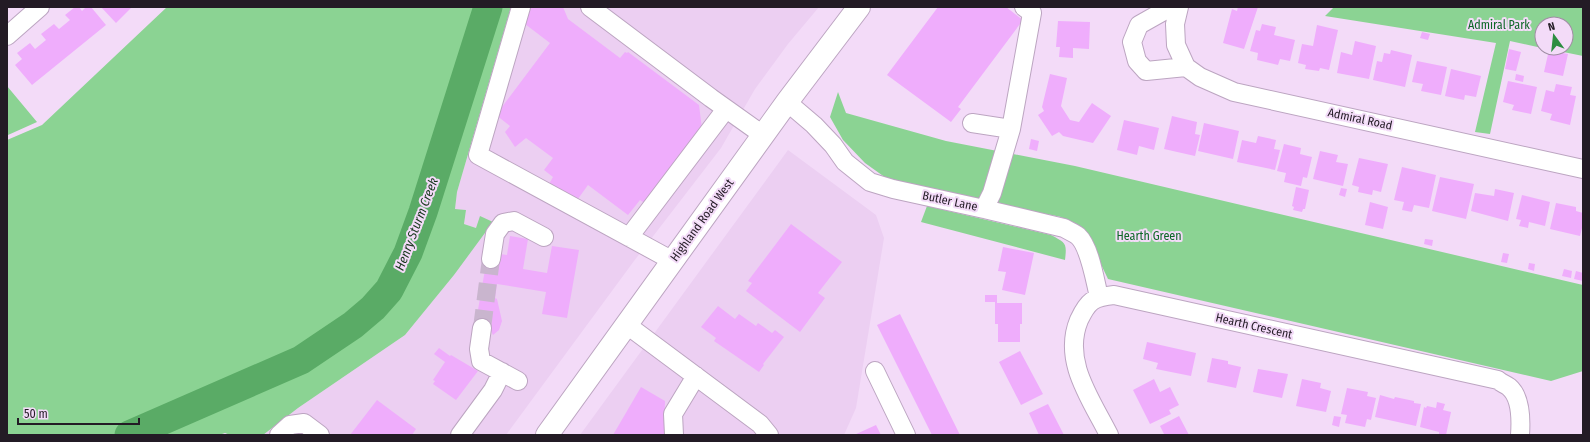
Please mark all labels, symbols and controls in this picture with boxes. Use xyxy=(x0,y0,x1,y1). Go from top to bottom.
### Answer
north arrow xyxy=(1534,16,1574,56)
park label: Admiral Park xyxy=(1468,18,1530,32)
text: N xyxy=(1547,20,1556,34)
street label: Admiral Road xyxy=(1327,105,1393,133)
water label: Henry Sturm Creek xyxy=(392,175,441,273)
street label: Highland Road West xyxy=(667,176,737,264)
street label: Butler Lane xyxy=(921,188,979,214)
park label: Hearth Green xyxy=(1116,229,1182,243)
street label: Hearth Crescent xyxy=(1214,310,1294,342)
scale bar xyxy=(18,400,139,426)
text: 50 m xyxy=(24,407,48,421)

